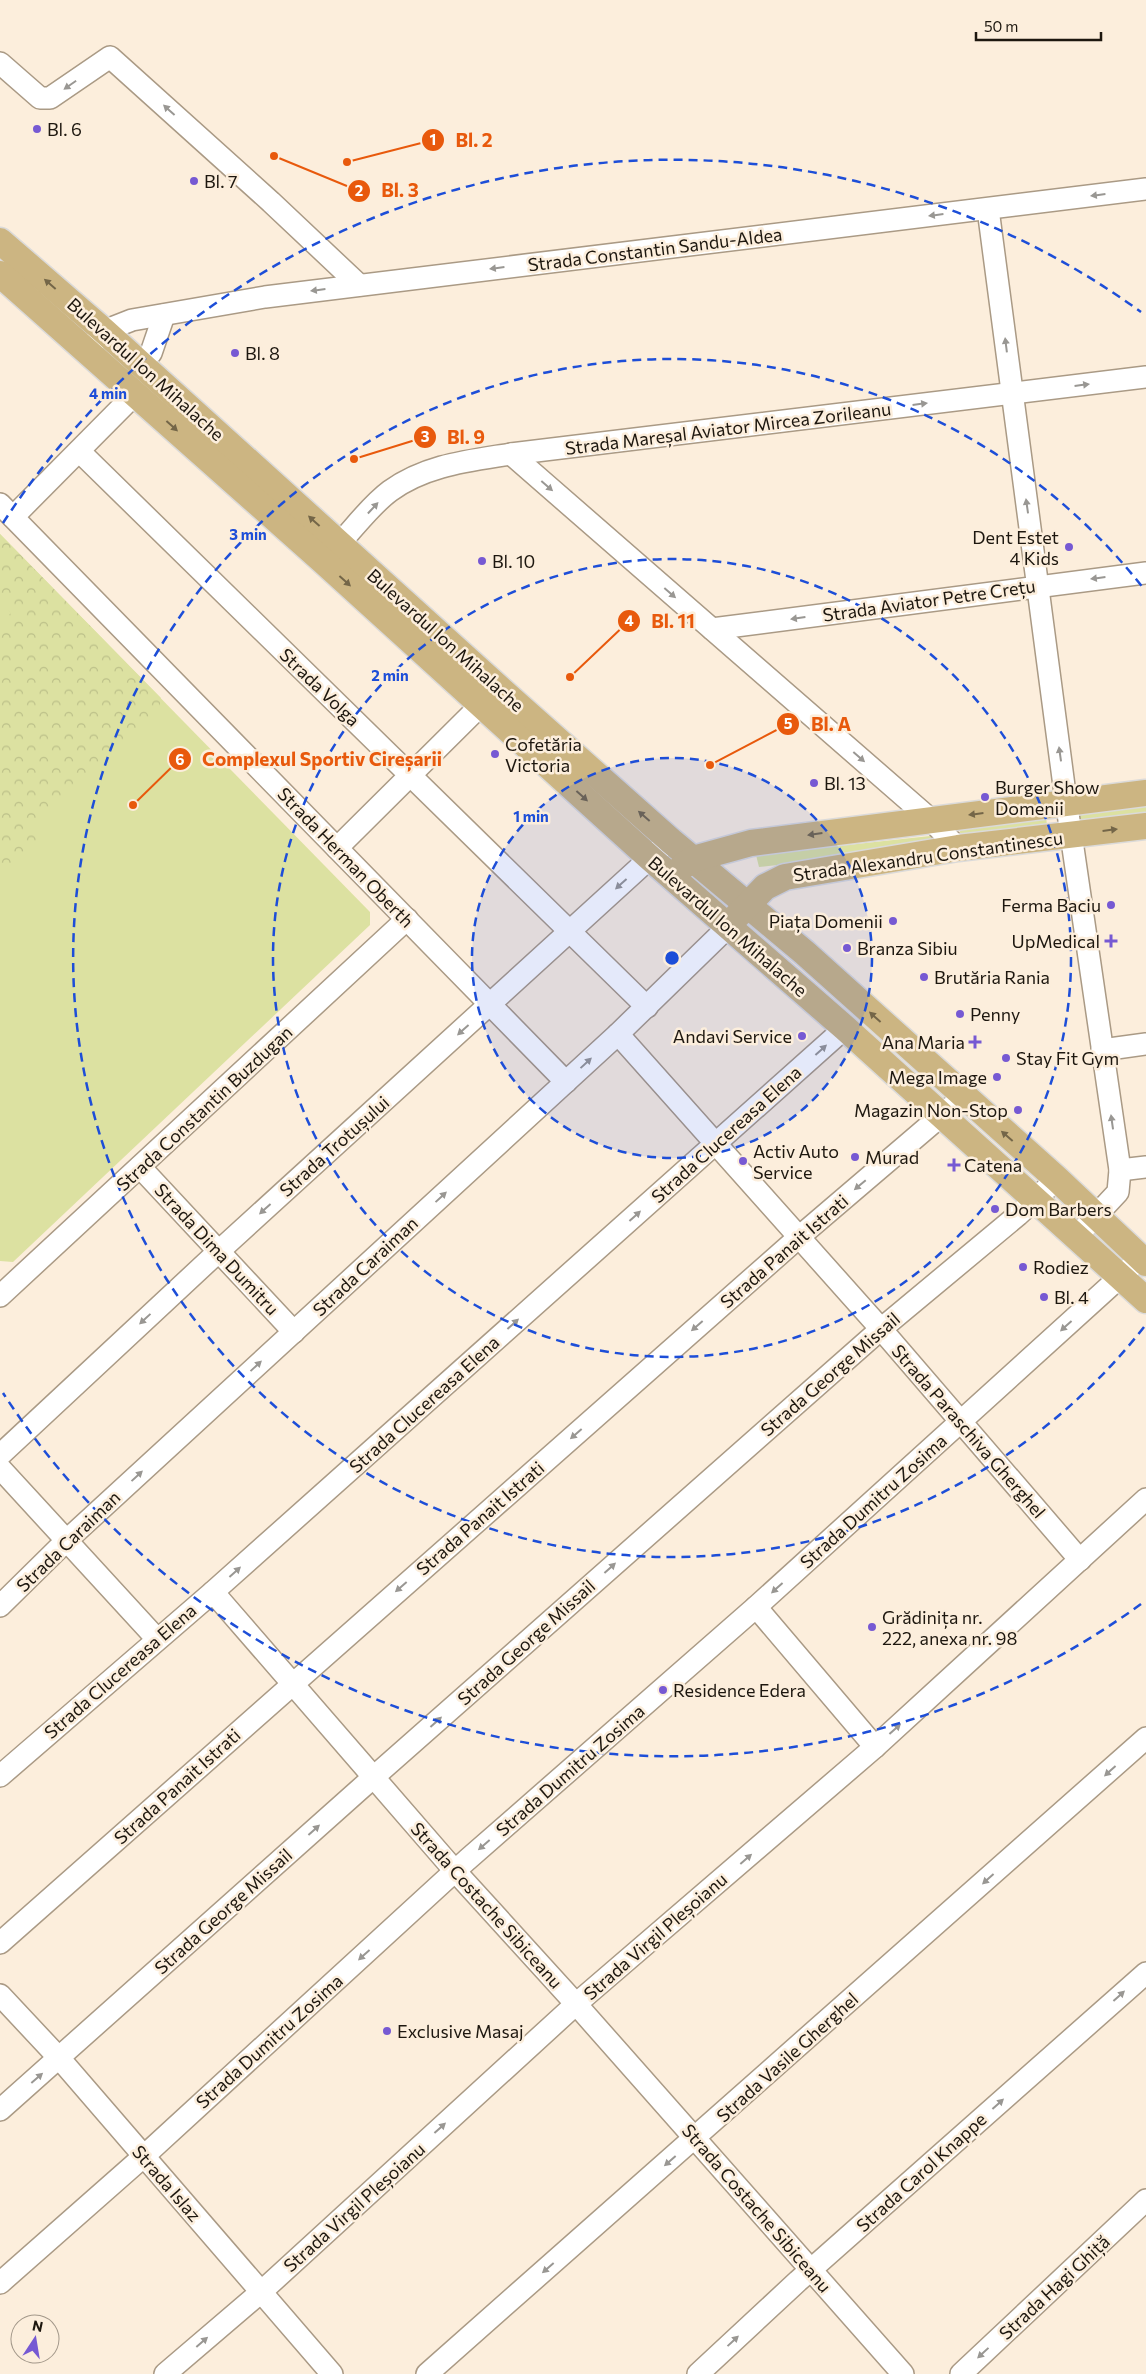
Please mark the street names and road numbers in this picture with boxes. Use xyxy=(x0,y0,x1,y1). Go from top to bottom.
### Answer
street label: Strada Constantin Sandu-Aldea xyxy=(527,222,783,276)
street label: Bulevardul Ion Mihalache xyxy=(63,293,229,445)
street label: Strada Mareșal Aviator Mircea Zorileanu xyxy=(564,397,892,460)
street label: Bulevardul Ion Mihalache xyxy=(363,564,529,716)
street label: Strada Aviator Petre Crețu xyxy=(821,574,1037,627)
street label: Strada Volga xyxy=(275,643,365,731)
street label: Strada Herman Oberth xyxy=(273,782,419,932)
street label: Strada Alexandru Constantinescu xyxy=(792,826,1064,886)
street label: Bulevardul Ion Mihalache xyxy=(644,851,812,1001)
street label: Strada Constantin Buzdugan xyxy=(112,1021,296,1195)
street label: Strada Clucereasa Elena xyxy=(647,1061,805,1207)
street label: Strada Trotușului xyxy=(275,1091,394,1202)
street label: Strada Dima Dumitru xyxy=(150,1179,284,1319)
street label: Strada Panait Istrati xyxy=(716,1189,852,1313)
street label: Strada Caraiman xyxy=(308,1212,422,1320)
street label: Strada George Missail xyxy=(756,1307,904,1441)
street label: Strada Clucereasa Elena xyxy=(345,1331,503,1477)
street label: Strada Paraschiva Gherghel xyxy=(888,1340,1050,1522)
street label: Strada Dumitru Zosima xyxy=(795,1429,951,1573)
street label: Strada Panait Istrati xyxy=(412,1456,548,1580)
street label: Strada Caraiman xyxy=(12,1486,124,1596)
street label: Strada George Missail xyxy=(453,1574,599,1710)
street label: Strada Clucereasa Elena xyxy=(40,1599,200,1743)
street label: Strada Dumitru Zosima xyxy=(491,1699,649,1841)
street label: Strada Panait Istrati xyxy=(109,1724,245,1848)
street label: Strada Costache Sibiceanu xyxy=(407,1817,567,1993)
street label: Strada George Missail xyxy=(150,1843,296,1979)
street label: Strada Virgil Pleșoianu xyxy=(579,1868,732,2005)
street label: Strada Dumitru Zosima xyxy=(191,1969,347,2113)
street label: Strada Vasile Gherghel xyxy=(712,1988,862,2126)
street label: Strada Carol Knappe xyxy=(851,2108,991,2236)
street label: Strada Costache Sibiceanu xyxy=(678,2119,836,2297)
street label: Strada Virgil Pleșoianu xyxy=(279,2138,430,2277)
street label: Strada Islaz xyxy=(128,2140,206,2226)
street label: Strada Hagi Ghiță xyxy=(994,2230,1114,2345)

